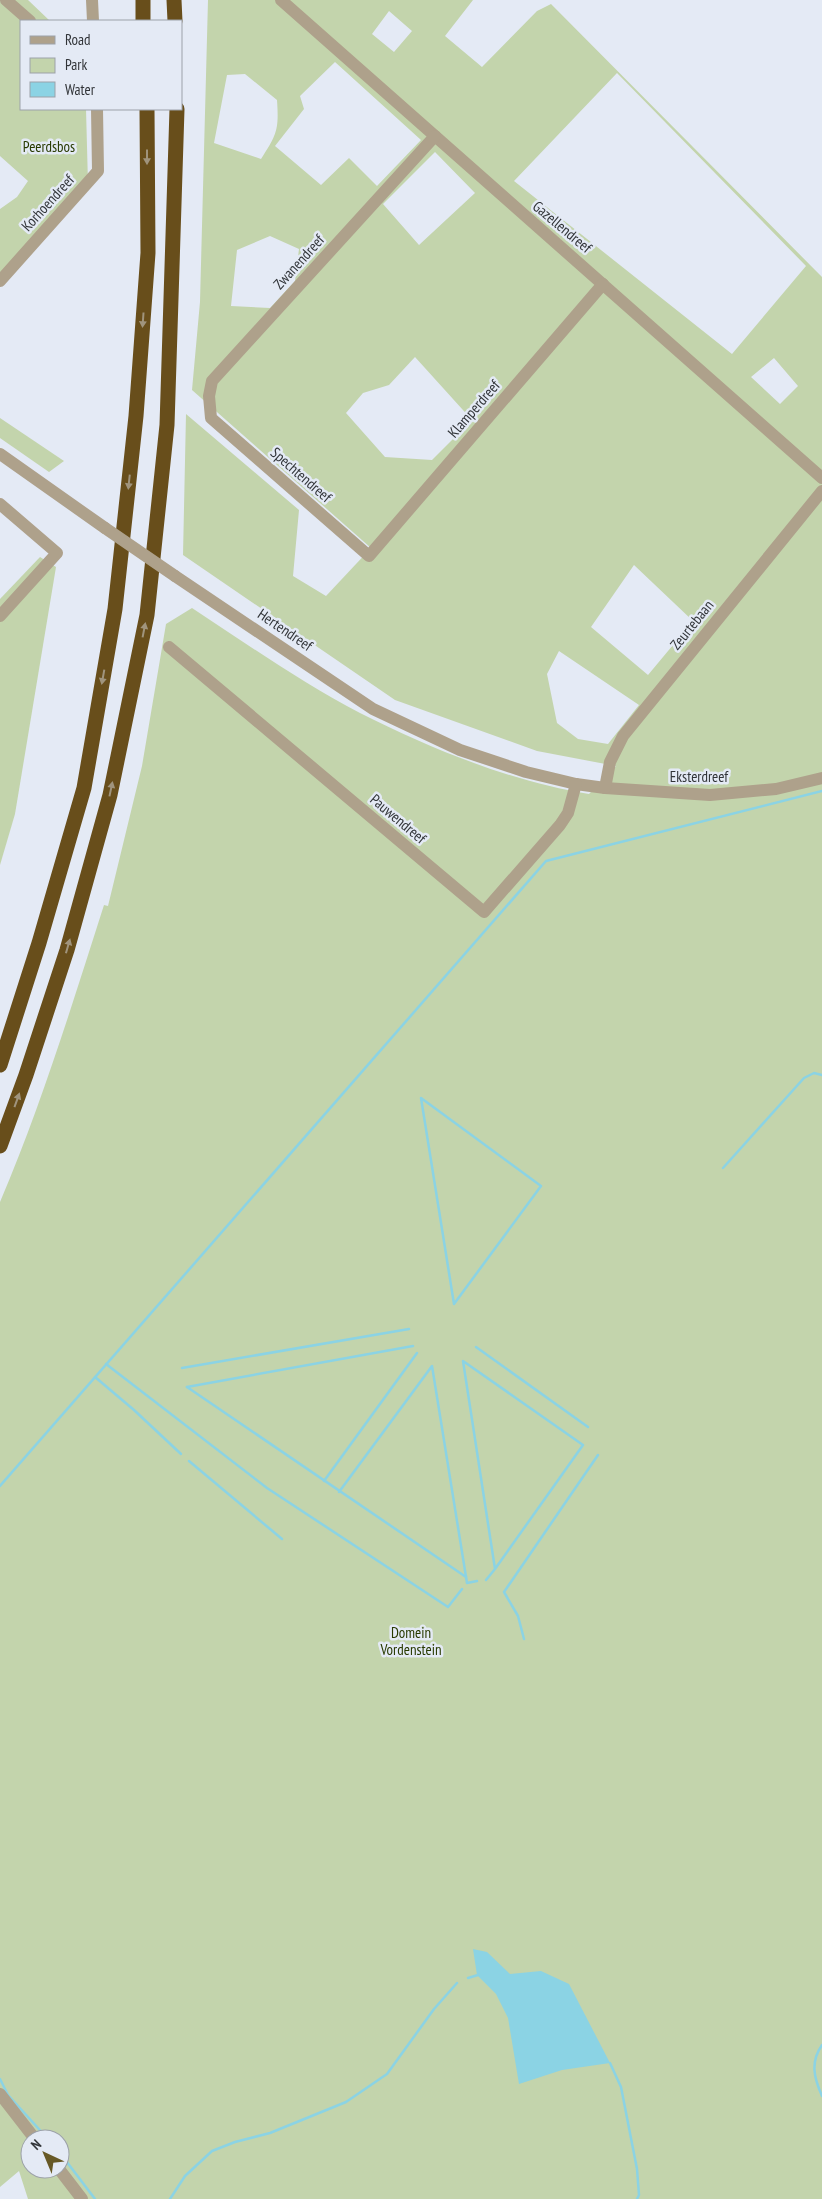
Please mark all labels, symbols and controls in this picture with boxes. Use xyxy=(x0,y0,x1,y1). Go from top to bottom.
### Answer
legend xyxy=(20,20,182,110)
text: Road xyxy=(65,30,91,49)
text: Park xyxy=(65,55,87,74)
text: Water xyxy=(65,80,96,99)
park label: Peerdsbos xyxy=(23,137,75,156)
one-way arrow xyxy=(143,150,151,166)
street label: Korhoendreef xyxy=(17,169,79,235)
street label: Gazellendreef xyxy=(529,196,597,258)
street label: Zwanendreef xyxy=(269,229,329,293)
one-way arrow xyxy=(139,312,147,328)
street label: Klamperdreef xyxy=(443,375,505,441)
street label: Spechtendreef xyxy=(267,443,337,507)
one-way arrow xyxy=(125,474,133,490)
street label: Zeurtebaan xyxy=(666,596,717,653)
street label: Hertendreef xyxy=(254,604,317,655)
one-way arrow xyxy=(140,622,148,638)
one-way arrow xyxy=(99,670,107,686)
street label: Eksterdreef xyxy=(670,767,729,786)
one-way arrow xyxy=(108,781,116,797)
street label: Pauwendreef xyxy=(367,790,431,848)
one-way arrow xyxy=(65,938,73,953)
one-way arrow xyxy=(13,1092,21,1107)
park label: Domein Vordenstein xyxy=(379,1623,442,1659)
north arrow xyxy=(20,2129,70,2179)
text: N xyxy=(27,2136,45,2154)

